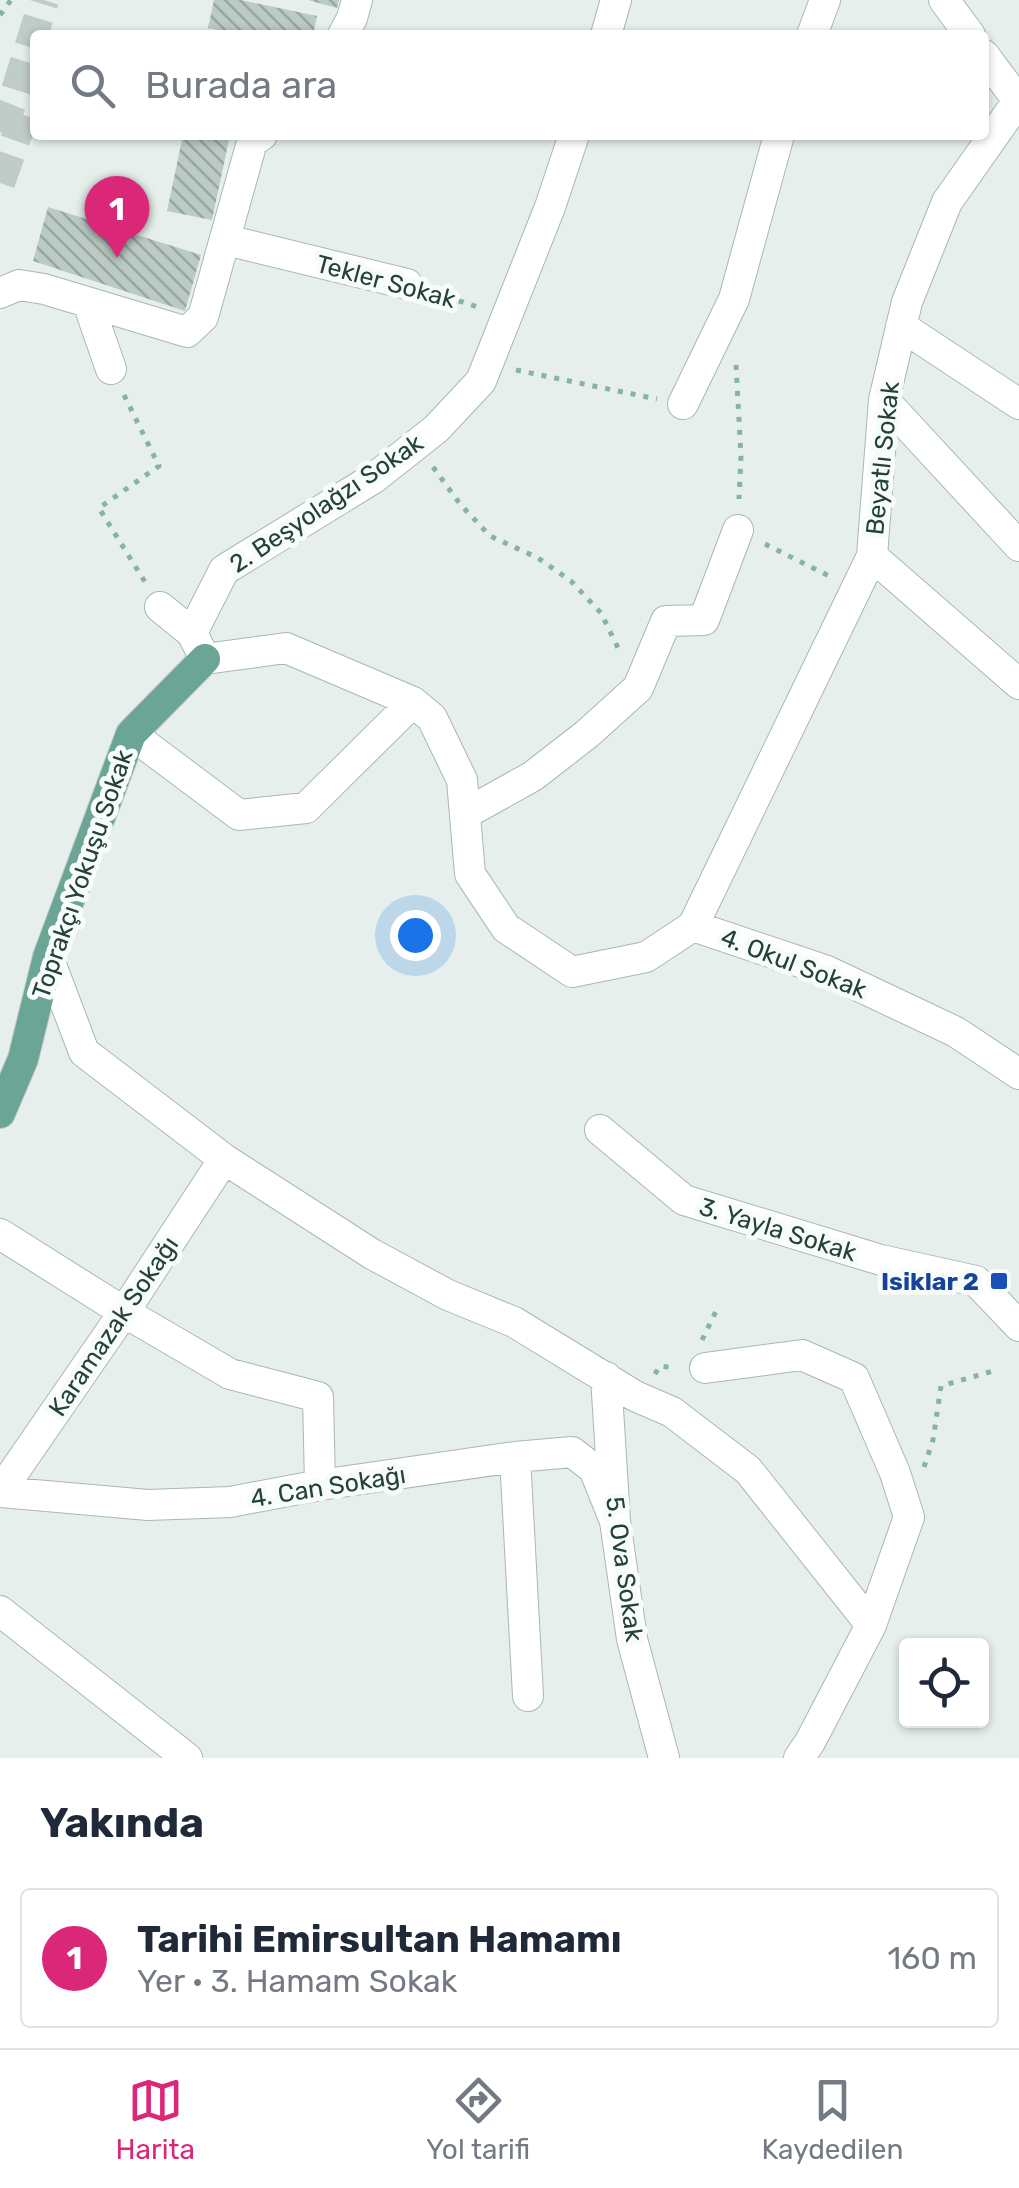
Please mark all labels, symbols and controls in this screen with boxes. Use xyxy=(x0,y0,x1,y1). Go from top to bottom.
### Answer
search box xyxy=(30,30,989,140)
icon: search xyxy=(65,58,120,113)
text: Burada ara xyxy=(145,62,337,108)
pin: 1 xyxy=(84,176,150,258)
street label: Tekler Sokak xyxy=(313,249,459,314)
street label: Beyatlı Sokak xyxy=(860,380,905,536)
street label: 2. Beşyolağzı Sokak xyxy=(224,428,428,579)
street label: Toprakçı Yokuşu Sokak xyxy=(26,746,139,1003)
your location xyxy=(390,910,441,961)
street label: 4. Okul Sokak xyxy=(717,922,871,1005)
street label: 3. Yayla Sokak xyxy=(696,1192,860,1267)
street label: Karamazak Sokağı xyxy=(43,1231,184,1422)
place label: Isiklar 2 xyxy=(881,1267,979,1296)
marker: Isiklar 2 xyxy=(988,1270,1010,1292)
street label: 4. Can Sokağı xyxy=(248,1460,408,1513)
street label: 5. Ova Sokak xyxy=(600,1495,649,1644)
map controls xyxy=(899,1638,989,1728)
button: locate xyxy=(899,1638,989,1728)
text: Yakında xyxy=(40,1798,204,1848)
text: Tarihi Emirsultan Hamamı xyxy=(137,1916,622,1962)
text: 1 xyxy=(67,1939,82,1977)
text: 160 m xyxy=(887,1939,977,1977)
text: Yer · 3. Hamam Sokak xyxy=(137,1962,457,2000)
tab: Harita xyxy=(116,2073,195,2166)
tab: Yol tarifi xyxy=(426,2073,530,2166)
tab: Kaydedilen xyxy=(761,2073,903,2166)

